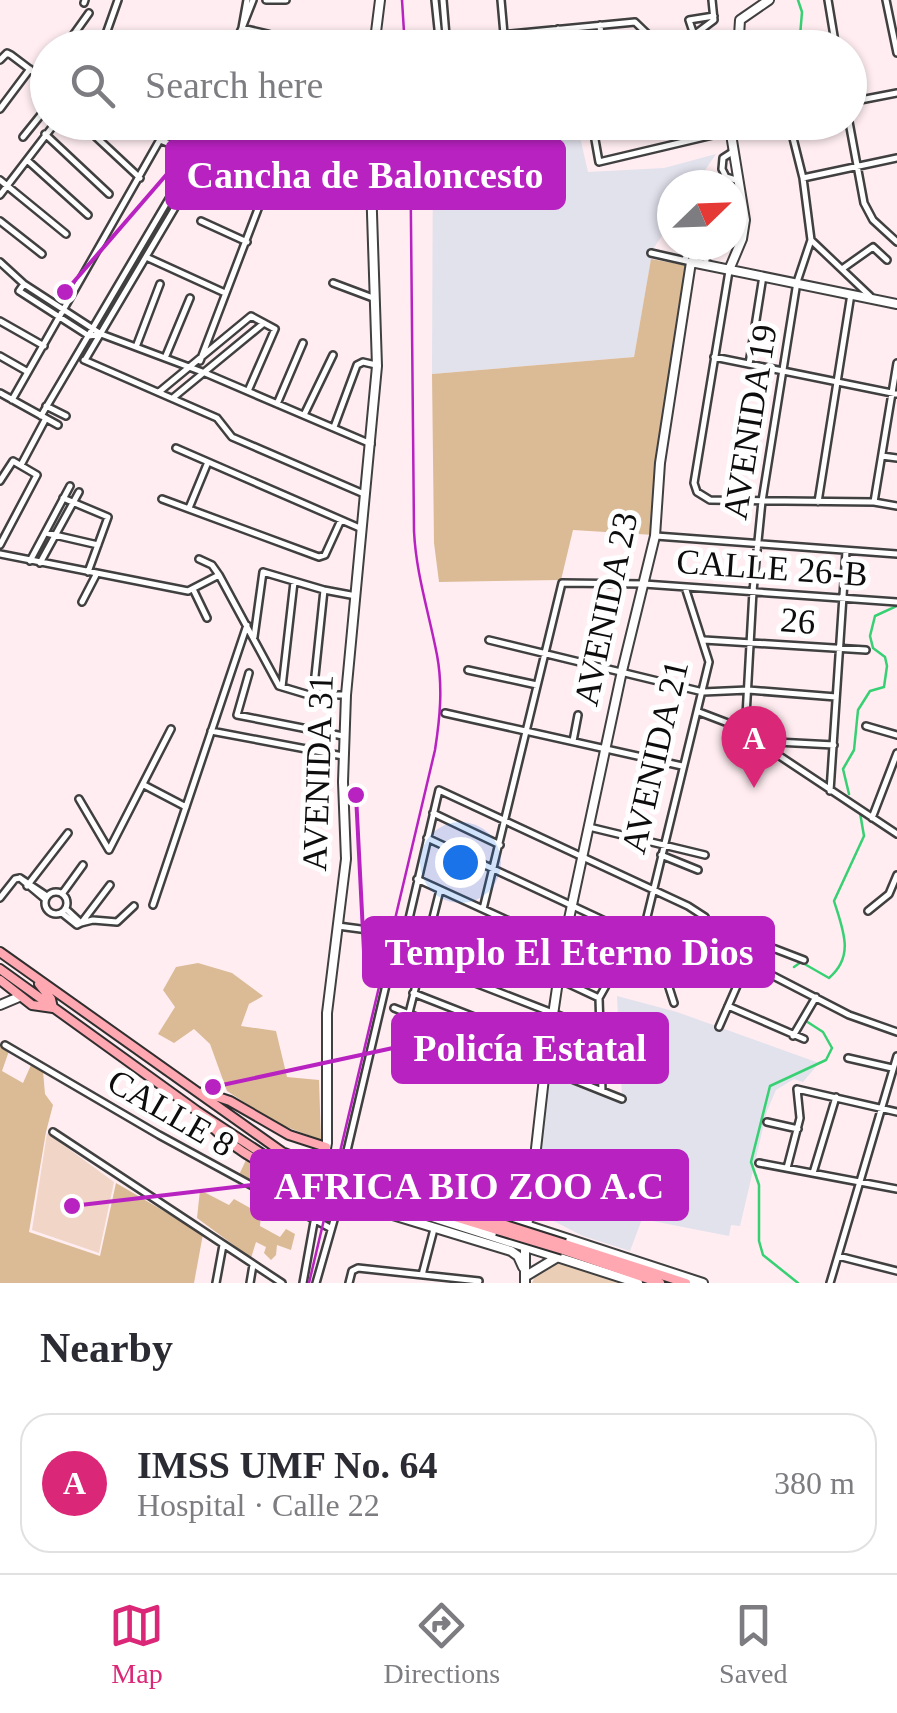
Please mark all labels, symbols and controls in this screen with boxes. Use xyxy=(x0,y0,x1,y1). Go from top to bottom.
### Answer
search box xyxy=(30,30,867,140)
icon: search xyxy=(65,58,120,113)
text: Search here xyxy=(145,64,323,106)
callout: Cancha de Baloncesto xyxy=(167,140,564,208)
text: Cancha de Baloncesto xyxy=(187,154,543,196)
north arrow xyxy=(657,170,747,260)
street label: AVENIDA 19 xyxy=(715,322,785,522)
street label: AVENIDA 23 xyxy=(566,509,646,709)
street label: CALLE 26-B xyxy=(675,542,869,594)
street label: 26 xyxy=(779,600,817,642)
street label: AVENIDA 21 xyxy=(614,657,696,857)
street label: AVENIDA 31 xyxy=(295,674,341,872)
pin: A xyxy=(722,706,786,788)
your location xyxy=(435,837,486,888)
callout: Templo El Eterno Dios xyxy=(364,918,773,986)
text: Templo El Eterno Dios xyxy=(384,931,754,973)
callout: Policía Estatal xyxy=(393,1014,667,1082)
text: Policía Estatal xyxy=(413,1027,647,1069)
street label: CALLE 8 xyxy=(101,1061,241,1165)
callout: AFRICA BIO ZOO A.C xyxy=(252,1151,687,1219)
text: AFRICA BIO ZOO A.C xyxy=(274,1165,664,1207)
text: Nearby xyxy=(40,1325,173,1371)
text: IMSS UMF No. 64 xyxy=(137,1444,437,1486)
text: A xyxy=(63,1465,86,1501)
text: 380 m xyxy=(774,1465,855,1501)
text: Hospital · Calle 22 xyxy=(137,1487,380,1523)
tab: Map xyxy=(109,1598,164,1690)
tab: Directions xyxy=(383,1598,500,1690)
tab: Saved xyxy=(719,1598,788,1690)

